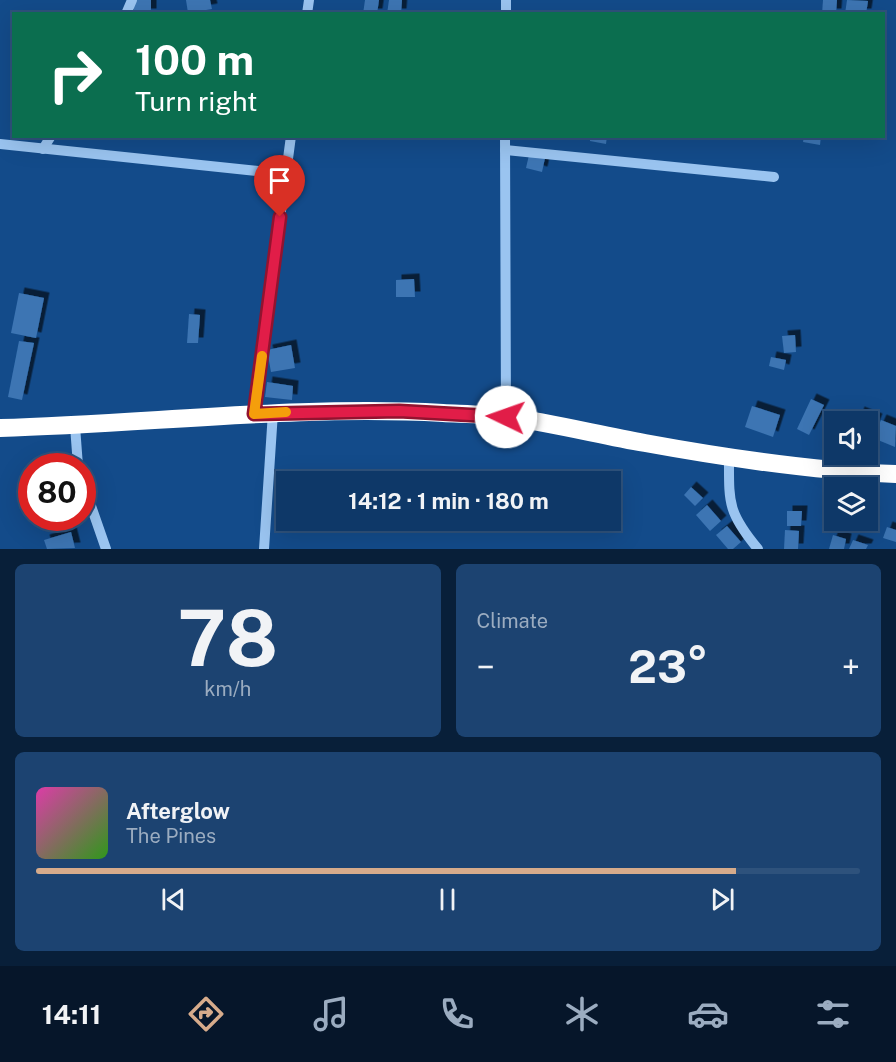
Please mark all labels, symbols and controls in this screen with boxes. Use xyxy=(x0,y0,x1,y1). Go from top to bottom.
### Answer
text: 100 m xyxy=(135,35,254,84)
icon: right xyxy=(36,36,114,114)
text: Turn right xyxy=(135,85,258,117)
pin xyxy=(254,155,305,217)
icon: arrive xyxy=(263,164,296,197)
position arrow xyxy=(474,385,538,449)
map controls xyxy=(824,411,878,531)
button: sound xyxy=(824,411,878,465)
speed limit sign: 80 xyxy=(18,453,96,531)
button: layers xyxy=(824,477,878,531)
text: 14:12 · 1 min · 180 m xyxy=(348,488,549,514)
text: 78 xyxy=(178,592,278,684)
text: Climate xyxy=(477,609,548,633)
text: 23° xyxy=(628,640,708,693)
text: − xyxy=(477,648,495,686)
text: + xyxy=(842,648,860,686)
text: km/h xyxy=(204,677,251,701)
text: Afterglow xyxy=(126,798,230,824)
text: The Pines xyxy=(126,824,216,848)
icon: previous xyxy=(157,883,190,916)
icon: pause xyxy=(431,883,464,916)
icon: next xyxy=(706,883,739,916)
icon: directions xyxy=(185,993,227,1035)
icon: music xyxy=(310,993,352,1035)
icon: phone xyxy=(436,993,478,1035)
icon: climate xyxy=(561,993,603,1035)
icon: car xyxy=(687,993,729,1035)
icon: filters xyxy=(812,993,854,1035)
text: 14:11 xyxy=(42,998,101,1030)

